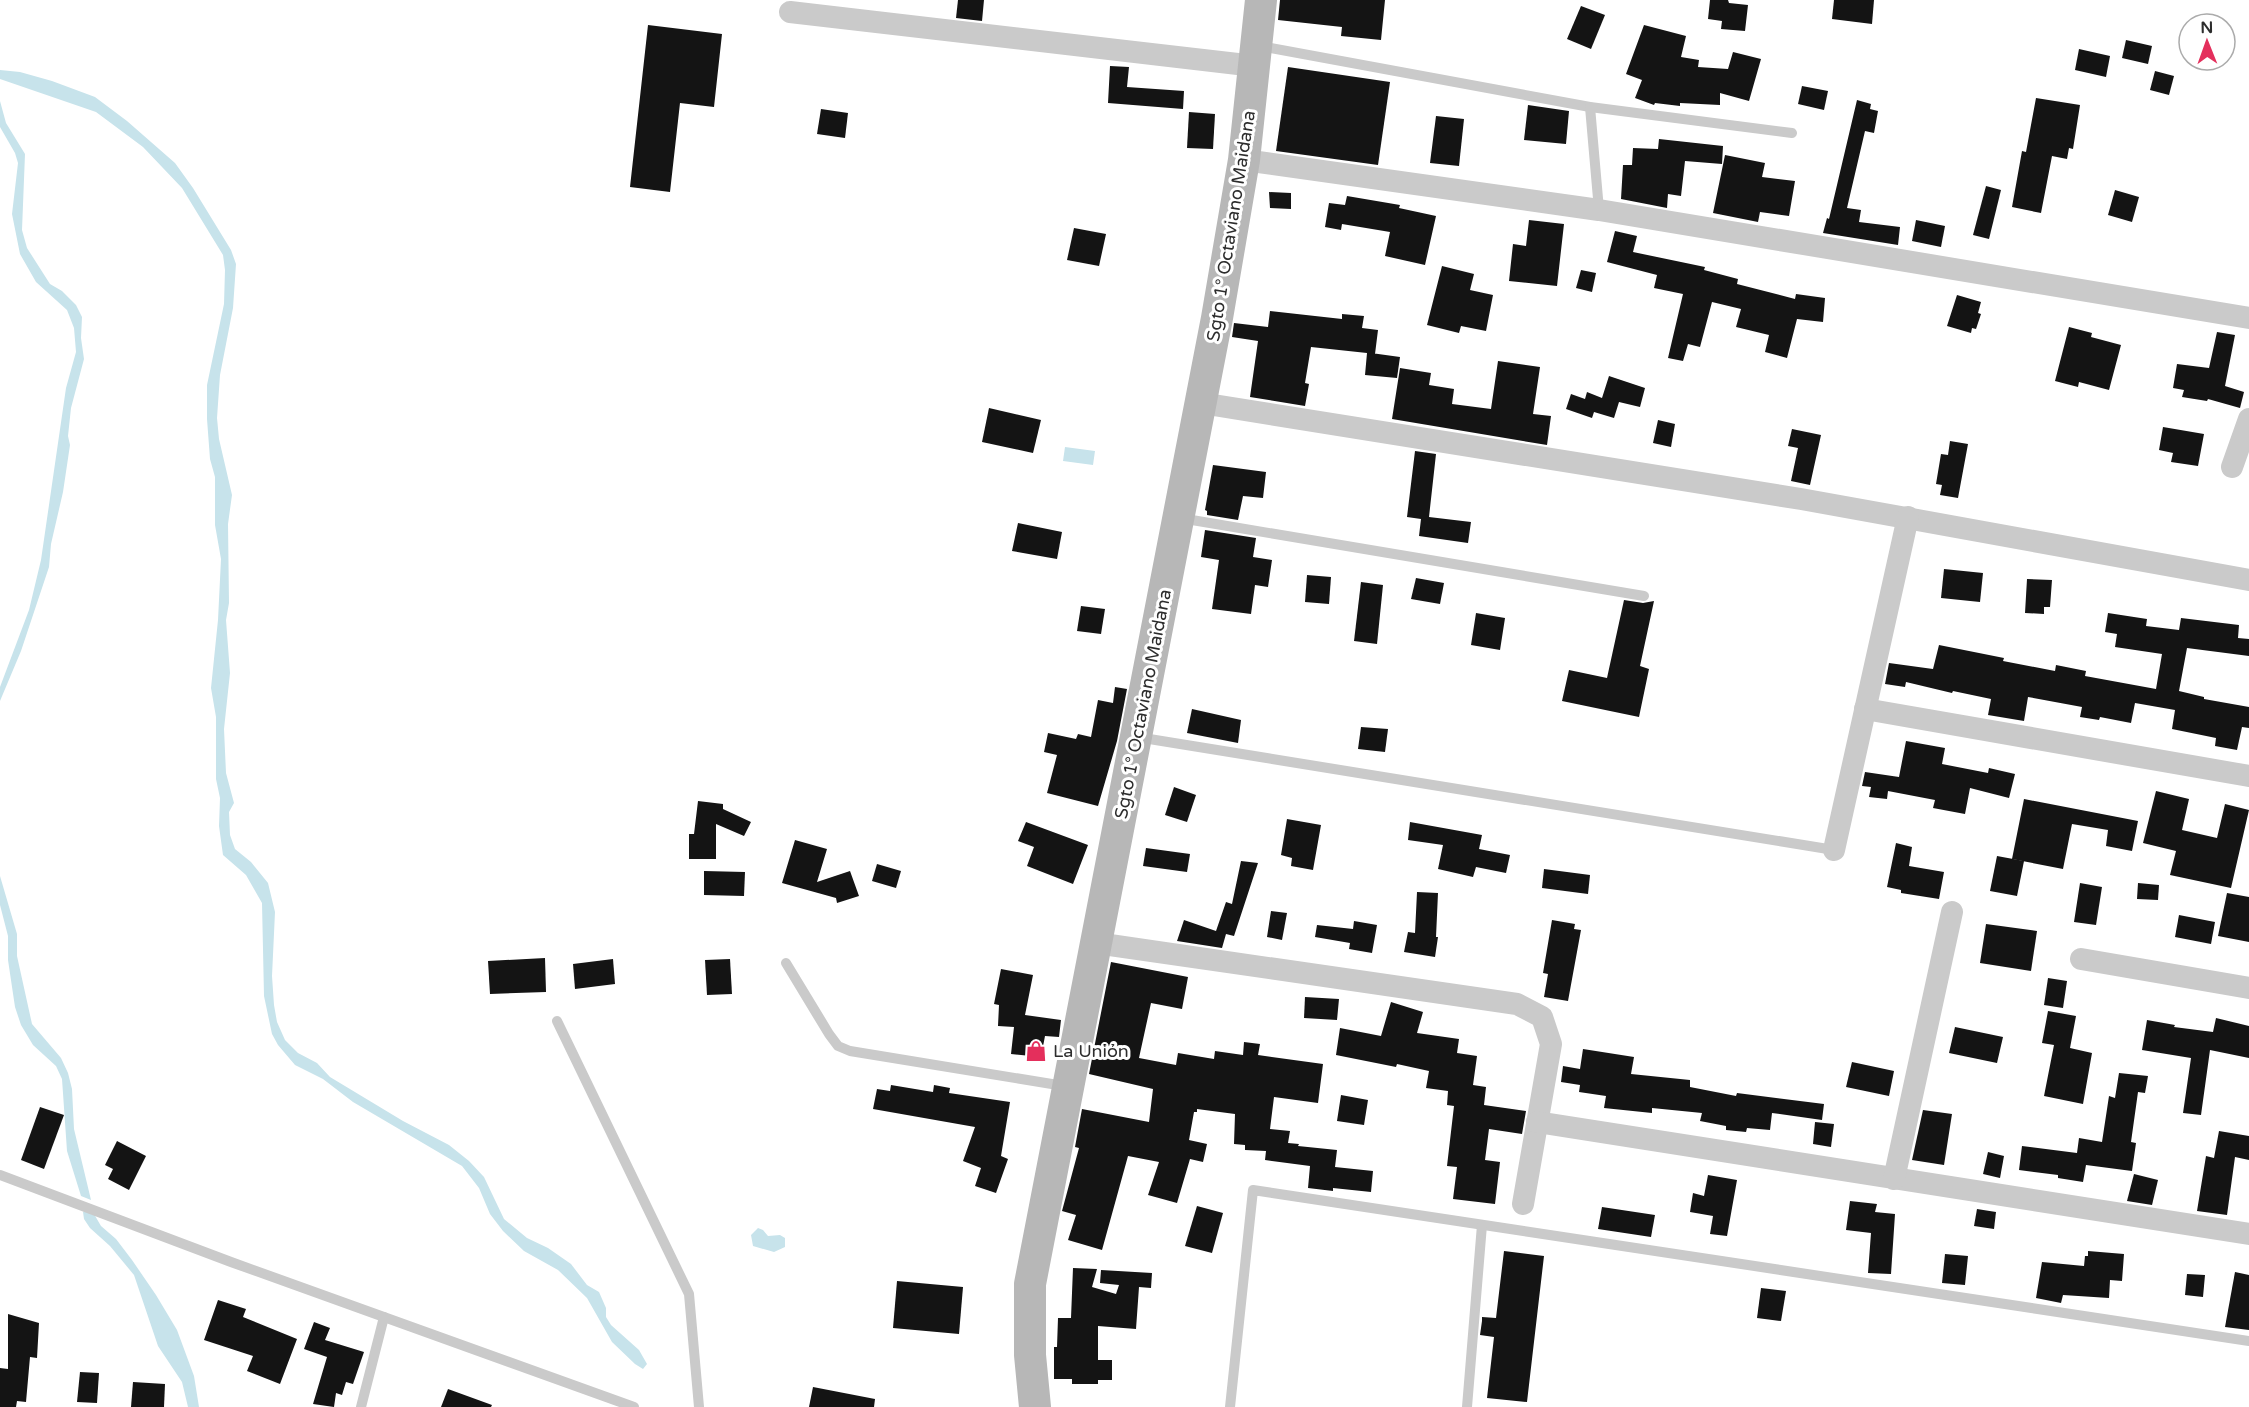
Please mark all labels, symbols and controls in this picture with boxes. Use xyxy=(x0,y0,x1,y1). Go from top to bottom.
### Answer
north arrow xyxy=(2177,12,2237,72)
text: N xyxy=(2200,18,2213,38)
street label: Sgto 1° Octaviano Maidana xyxy=(1202,109,1260,343)
street label: Sgto 1° Octaviano Maidana xyxy=(1110,587,1176,821)
shop icon: La Unión xyxy=(1024,1039,1048,1063)
place label: La Unión xyxy=(1053,1040,1129,1062)

